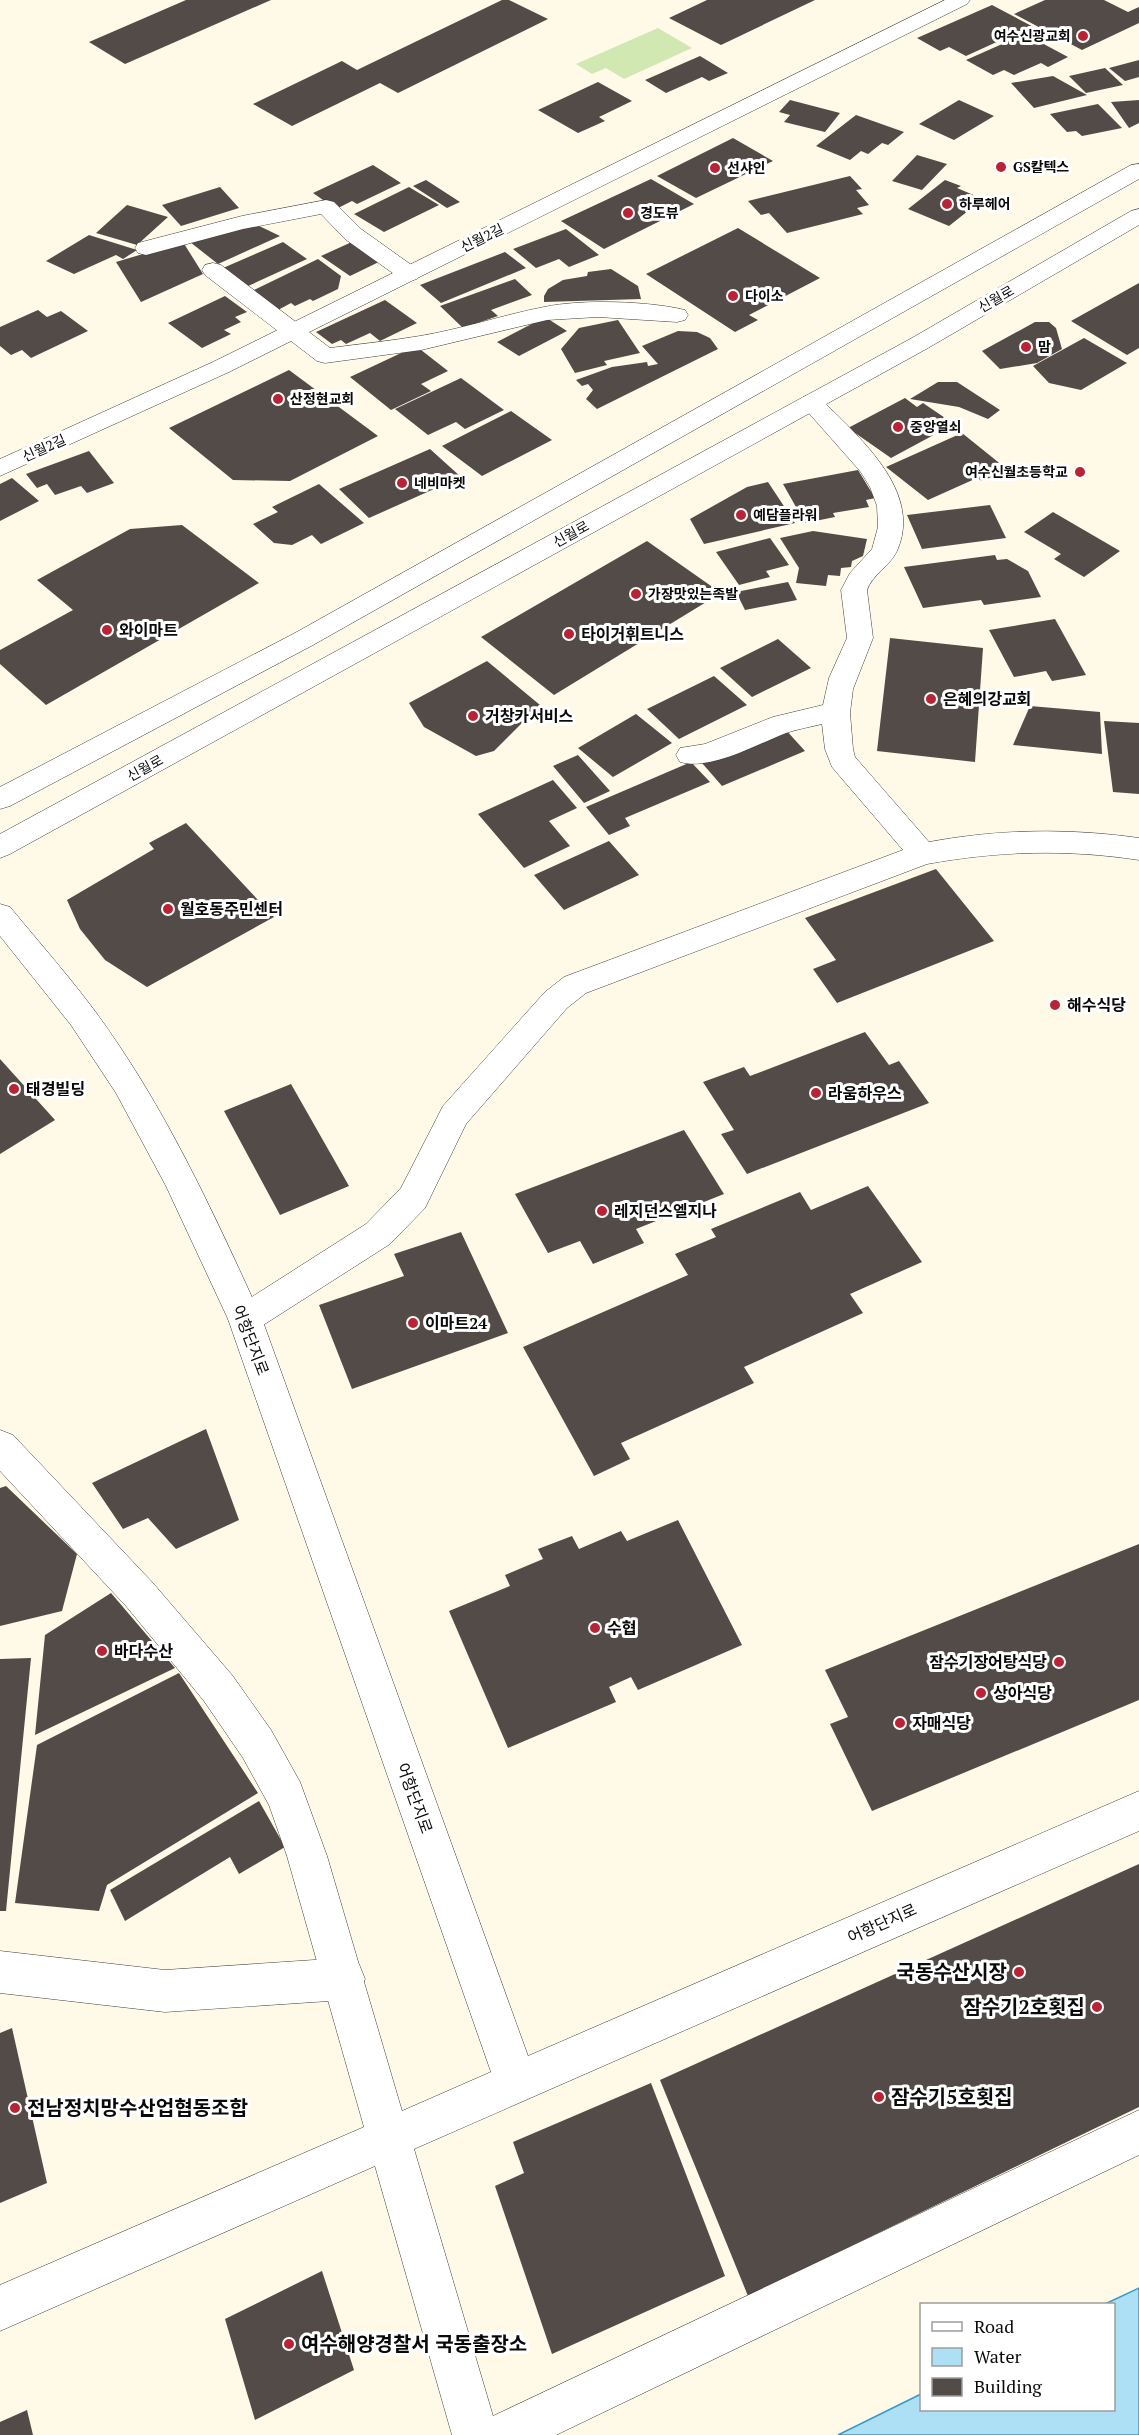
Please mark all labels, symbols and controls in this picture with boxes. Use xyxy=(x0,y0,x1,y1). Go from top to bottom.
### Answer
place label: 여수신광교회 xyxy=(994,26,1071,45)
marker: 여수신광교회 xyxy=(1076,29,1090,43)
place label: GS칼텍스 xyxy=(1013,157,1069,176)
place label: 선샤인 xyxy=(727,158,766,177)
marker: GS칼텍스 xyxy=(994,160,1008,174)
marker: 선샤인 xyxy=(708,161,722,175)
place label: 하루헤어 xyxy=(959,194,1011,213)
marker: 하루헤어 xyxy=(940,197,954,211)
place label: 경도뷰 xyxy=(640,203,679,222)
marker: 경도뷰 xyxy=(621,206,635,220)
street label: 신월2길 xyxy=(457,219,507,256)
street label: 신월로 xyxy=(974,281,1017,316)
place label: 다이소 xyxy=(745,286,784,305)
marker: 다이소 xyxy=(726,289,740,303)
place label: 맘 xyxy=(1038,337,1051,356)
marker: 맘 xyxy=(1019,340,1033,354)
place label: 산정현교회 xyxy=(290,389,354,408)
marker: 산정현교회 xyxy=(271,392,285,406)
place label: 중앙열쇠 xyxy=(910,417,962,436)
marker: 중앙열쇠 xyxy=(891,420,905,434)
street label: 신월2길 xyxy=(19,429,69,466)
place label: 여수신월초등학교 xyxy=(965,462,1068,481)
marker: 여수신월초등학교 xyxy=(1073,465,1087,479)
place label: 네비마켓 xyxy=(414,473,466,492)
marker: 네비마켓 xyxy=(395,476,409,490)
place label: 예담플라워 xyxy=(753,505,817,524)
marker: 예담플라워 xyxy=(734,508,748,522)
street label: 신월로 xyxy=(549,516,592,551)
place label: 가장맛있는족발 xyxy=(648,584,738,603)
marker: 가장맛있는족발 xyxy=(629,587,643,601)
place label: 와이마트 xyxy=(119,619,178,641)
marker: 와이마트 xyxy=(100,623,114,637)
place label: 타이거휘트니스 xyxy=(581,623,684,645)
marker: 타이거휘트니스 xyxy=(562,627,576,641)
place label: 은혜의강교회 xyxy=(943,688,1031,710)
marker: 은혜의강교회 xyxy=(924,692,938,706)
place label: 거창카서비스 xyxy=(485,705,574,727)
marker: 거창카서비스 xyxy=(466,709,480,723)
street label: 신월로 xyxy=(123,750,166,785)
place label: 월호동주민센터 xyxy=(180,898,283,920)
marker: 월호동주민센터 xyxy=(161,902,175,916)
place label: 해수식당 xyxy=(1067,994,1126,1016)
marker: 해수식당 xyxy=(1048,998,1062,1012)
place label: 태경빌딩 xyxy=(26,1078,85,1100)
marker: 태경빌딩 xyxy=(7,1082,21,1096)
place label: 라움하우스 xyxy=(828,1082,902,1104)
marker: 라움하우스 xyxy=(809,1086,823,1100)
place label: 레지던스엘지나 xyxy=(614,1200,717,1222)
marker: 레지던스엘지나 xyxy=(595,1204,609,1218)
street label: 어항단지로 xyxy=(228,1302,275,1379)
place label: 이마트24 xyxy=(425,1312,487,1334)
marker: 이마트24 xyxy=(406,1316,420,1330)
place label: 수협 xyxy=(607,1617,636,1639)
marker: 수협 xyxy=(588,1621,602,1635)
place label: 바다수산 xyxy=(114,1640,173,1662)
marker: 바다수산 xyxy=(95,1644,109,1658)
place label: 잠수기장어탕식당 xyxy=(929,1651,1047,1673)
marker: 잠수기장어탕식당 xyxy=(1052,1655,1066,1669)
place label: 상아식당 xyxy=(993,1682,1052,1704)
marker: 상아식당 xyxy=(974,1686,988,1700)
place label: 자매식당 xyxy=(912,1712,971,1734)
marker: 자매식당 xyxy=(893,1716,907,1730)
street label: 어항단지로 xyxy=(392,1760,438,1837)
street label: 어항단지로 xyxy=(844,1898,920,1948)
place label: 국동수산시장 xyxy=(897,1958,1007,1985)
marker: 국동수산시장 xyxy=(1012,1965,1026,1979)
place label: 잠수기2호횟집 xyxy=(963,1993,1085,2020)
marker: 잠수기2호횟집 xyxy=(1090,2000,1104,2014)
place label: 잠수기5호횟집 xyxy=(891,2083,1013,2110)
marker: 잠수기5호횟집 xyxy=(872,2090,886,2104)
place label: 전남정치망수산업협동조합 xyxy=(27,2094,248,2121)
marker: 전남정치망수산업협동조합 xyxy=(8,2101,22,2115)
legend xyxy=(920,2303,1115,2411)
text: Road xyxy=(974,2314,1014,2338)
place label: 여수해양경찰서 국동출장소 xyxy=(301,2330,527,2357)
marker: 여수해양경찰서 국동출장소 xyxy=(282,2337,296,2351)
text: Water xyxy=(974,2344,1021,2368)
text: Building xyxy=(974,2374,1042,2398)

